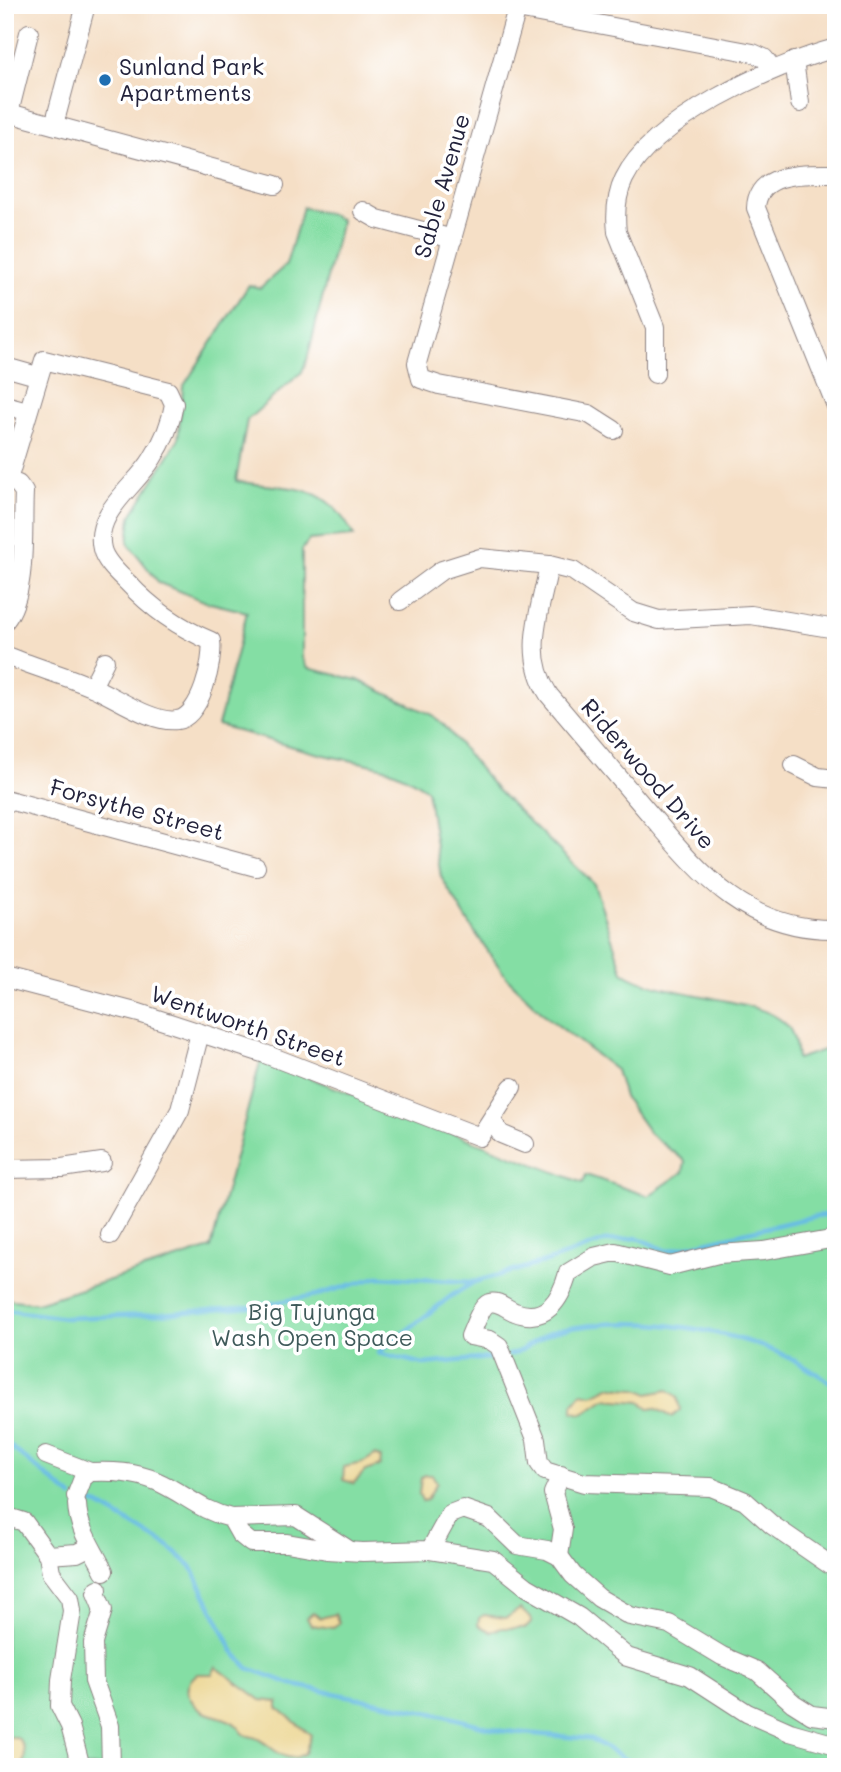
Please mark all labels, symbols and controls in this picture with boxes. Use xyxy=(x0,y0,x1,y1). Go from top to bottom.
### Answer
place label: Sunland Park Apartments xyxy=(119,51,264,107)
marker: Sunland Park Apartments xyxy=(97,72,113,88)
street label: Sable Avenue xyxy=(406,110,476,261)
street label: Riderwood Drive xyxy=(575,692,722,855)
street label: Forsythe Street xyxy=(47,771,228,847)
street label: Wentworth Street xyxy=(147,978,350,1072)
park label: Big Tujunga Wash Open Space xyxy=(211,1296,413,1352)

